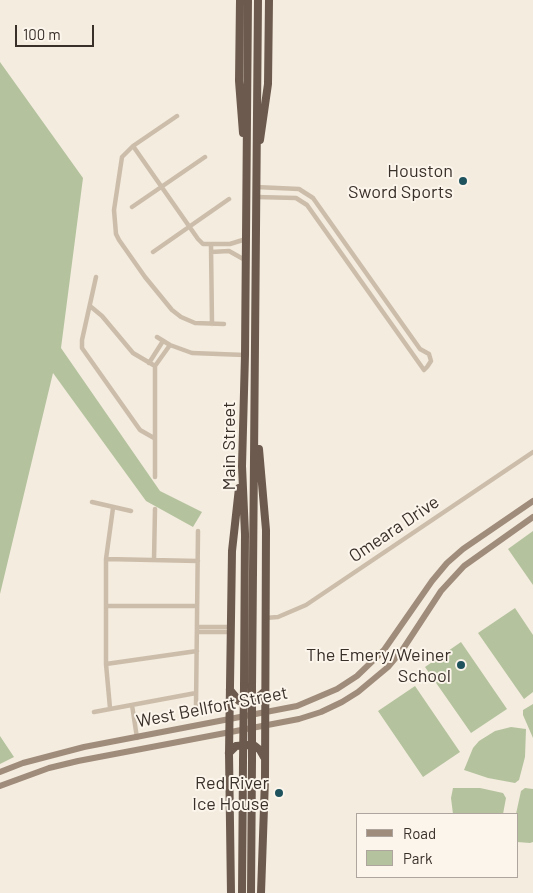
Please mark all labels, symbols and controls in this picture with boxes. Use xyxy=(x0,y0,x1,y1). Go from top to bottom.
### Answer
scale bar xyxy=(18,15,96,47)
text: 100 m xyxy=(23,25,61,43)
place label: Houston Sword Sports xyxy=(348,160,453,202)
marker: Houston Sword Sports xyxy=(457,175,469,187)
street label: Main Street xyxy=(218,401,240,491)
street label: Omeara Drive xyxy=(345,491,443,567)
place label: The Emery/Weiner School xyxy=(306,644,451,686)
marker: The Emery/Weiner School xyxy=(455,659,467,671)
street label: West Bellfort Street xyxy=(134,682,290,732)
place label: Red River Ice House xyxy=(192,772,269,814)
marker: Red River Ice House xyxy=(273,787,285,799)
legend xyxy=(356,813,518,878)
text: Road xyxy=(403,824,436,842)
text: Park xyxy=(403,849,432,867)

